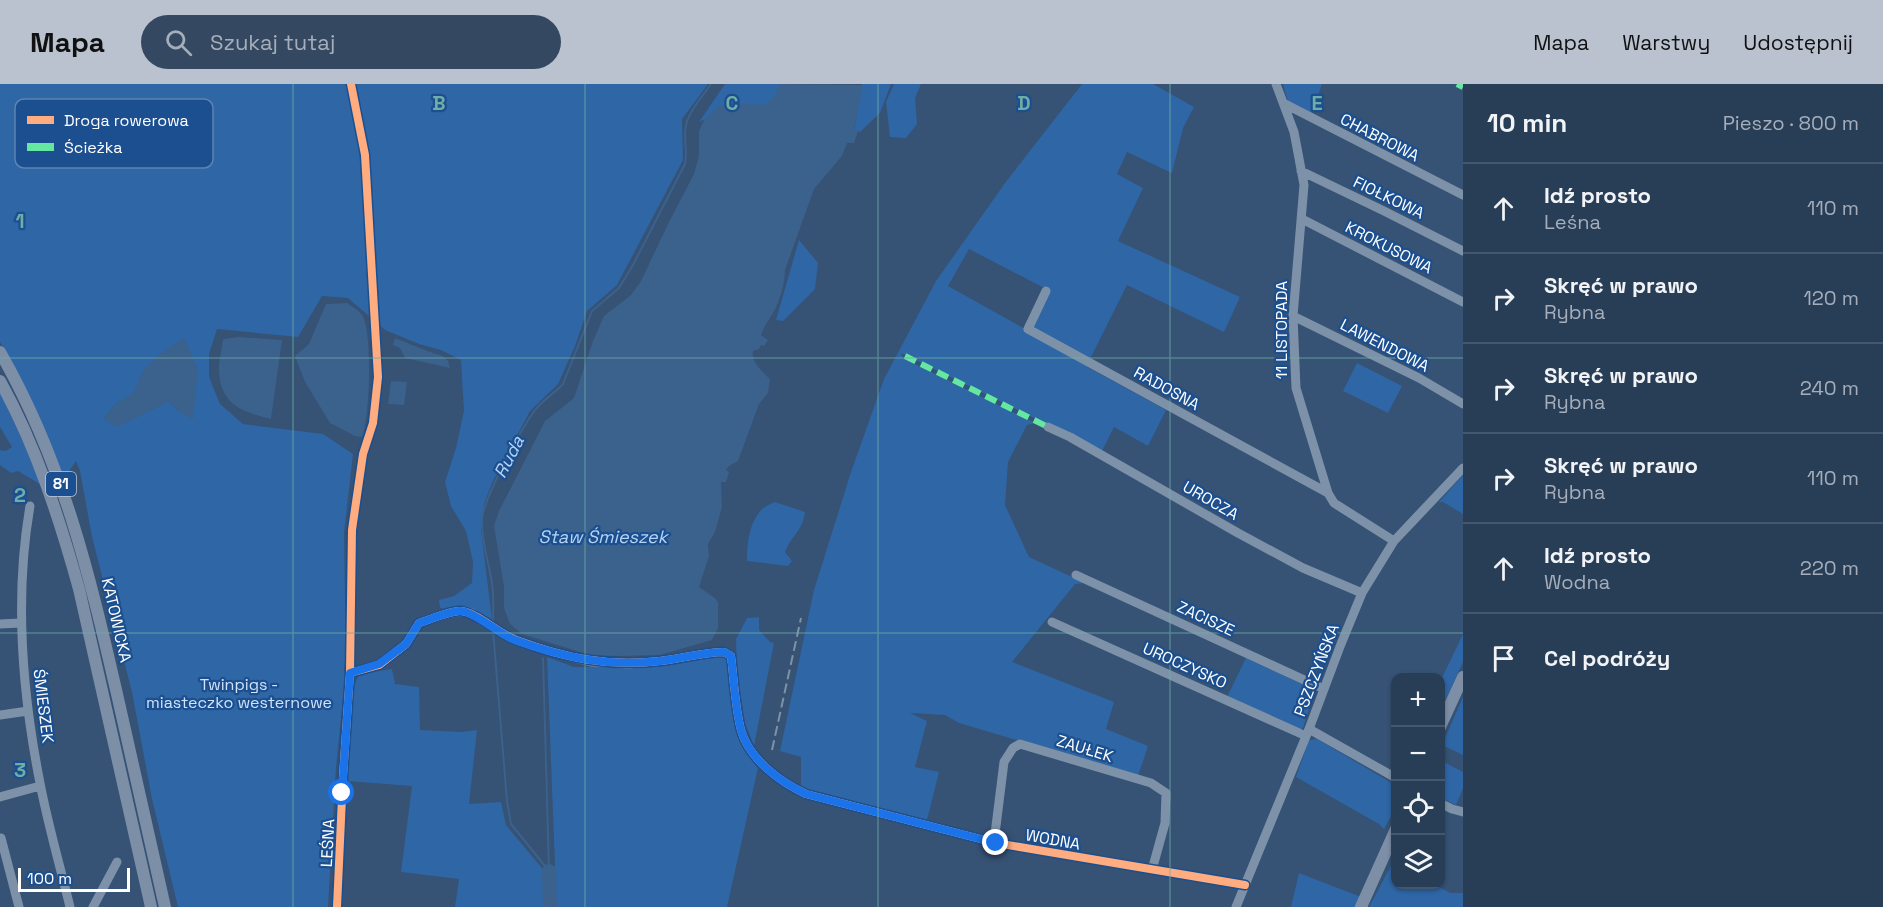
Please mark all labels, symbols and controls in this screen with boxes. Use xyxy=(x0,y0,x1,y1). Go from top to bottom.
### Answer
search box xyxy=(141,15,561,69)
text: Mapa xyxy=(30,24,105,60)
icon: search xyxy=(162,26,195,59)
text: Szukaj tutaj xyxy=(210,28,335,56)
text: Mapa xyxy=(1533,29,1589,56)
text: Warstwy xyxy=(1622,29,1710,56)
text: Udostępnij xyxy=(1743,29,1853,56)
text: B xyxy=(432,90,446,116)
text: C xyxy=(726,90,739,116)
text: D xyxy=(1017,90,1031,116)
text: E xyxy=(1311,90,1323,116)
legend xyxy=(15,99,213,168)
text: 10 min xyxy=(1487,106,1567,140)
street label: CHABROWA xyxy=(1337,109,1423,166)
text: Droga rowerowa xyxy=(64,110,189,131)
text: Pieszo · 800 m xyxy=(1723,110,1859,136)
text: Ścieżka xyxy=(64,137,122,158)
street label: FIOŁKOWA xyxy=(1350,171,1428,224)
text: Idź prosto xyxy=(1544,181,1651,209)
icon: ahead xyxy=(1487,192,1520,225)
text: 110 m xyxy=(1807,195,1859,221)
text: 1 xyxy=(15,208,25,234)
text: Leśna xyxy=(1544,209,1601,235)
street label: KROKUSOWA xyxy=(1342,217,1436,278)
text: Skręć w prawo xyxy=(1544,271,1698,299)
street label: 11 LISTOPADA xyxy=(1271,281,1292,379)
icon: right xyxy=(1487,282,1520,315)
text: 120 m xyxy=(1803,285,1859,311)
text: Rybna xyxy=(1544,299,1606,325)
street label: LAWENDOWA xyxy=(1337,314,1433,377)
text: Skręć w prawo xyxy=(1544,361,1698,389)
street label: RADOSNA xyxy=(1130,362,1203,415)
icon: right xyxy=(1487,372,1520,405)
text: 240 m xyxy=(1800,375,1859,401)
text: Rybna xyxy=(1544,389,1606,415)
water label: Ruda xyxy=(488,431,529,482)
text: Skręć w prawo xyxy=(1544,451,1698,479)
icon: right xyxy=(1487,462,1520,495)
text: 110 m xyxy=(1807,465,1859,491)
road number: 81 xyxy=(46,472,76,496)
street label: UROCZA xyxy=(1179,476,1242,525)
text: Rybna xyxy=(1544,479,1606,505)
text: 2 xyxy=(14,482,26,508)
water label: Staw Śmieszek xyxy=(539,525,670,548)
text: Idź prosto xyxy=(1544,541,1651,569)
icon: ahead xyxy=(1487,552,1520,585)
text: 220 m xyxy=(1800,555,1859,581)
text: Wodna xyxy=(1544,569,1610,595)
street label: KATOWICKA xyxy=(97,576,136,664)
street label: ZACISZE xyxy=(1174,596,1238,641)
street label: PSZCZYŃSKA xyxy=(1289,621,1344,720)
street label: UROCZYSKO xyxy=(1139,638,1230,693)
icon: arrive xyxy=(1487,642,1520,675)
text: Cel podróży xyxy=(1544,644,1670,672)
street label: ŚMIESZEK xyxy=(29,668,58,744)
map controls xyxy=(1391,673,1445,889)
button: + xyxy=(1391,673,1445,727)
park label: Twinpigs - miasteczko westernowe xyxy=(146,674,332,713)
button: − xyxy=(1391,727,1445,781)
street label: ZAUŁEK xyxy=(1054,730,1116,767)
text: 3 xyxy=(14,757,26,783)
route start xyxy=(328,779,354,805)
button: locate xyxy=(1391,781,1445,835)
street label: LEŚNA xyxy=(316,818,339,868)
street label: WODNA xyxy=(1024,824,1082,855)
route end xyxy=(982,829,1008,855)
button: layers xyxy=(1391,835,1445,889)
scale bar xyxy=(18,865,130,892)
text: 100 m xyxy=(27,868,72,889)

